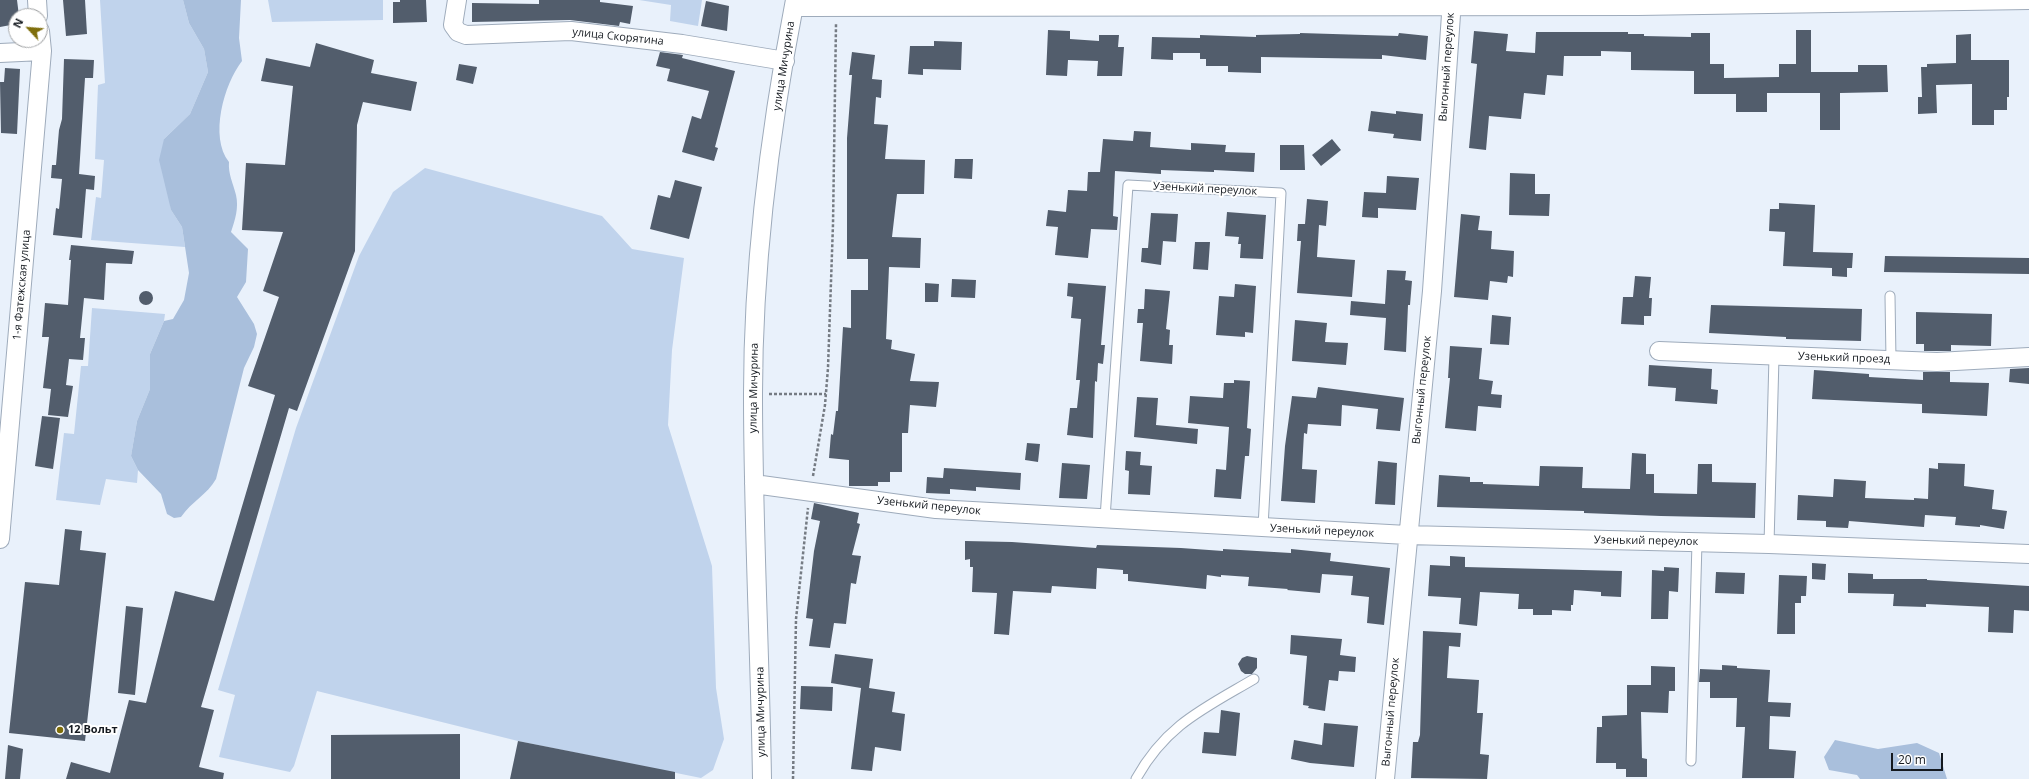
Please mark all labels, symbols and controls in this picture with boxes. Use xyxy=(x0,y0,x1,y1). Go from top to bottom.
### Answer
north arrow xyxy=(8,8,48,48)
street label: Выгонный переулок xyxy=(1437,12,1457,122)
text: N xyxy=(9,16,26,30)
street label: улица Мичурина xyxy=(770,20,798,112)
street label: улица Скорятина xyxy=(572,26,664,48)
street label: Узенький переулок xyxy=(1153,180,1257,198)
street label: 1-я Фатежская улица xyxy=(11,229,33,341)
street label: Выгонный переулок xyxy=(1410,335,1434,445)
street label: улица Мичурина xyxy=(747,343,761,433)
street label: Узенький проезд xyxy=(1798,350,1890,366)
street label: Узенький переулок xyxy=(876,494,982,518)
street label: Узенький переулок xyxy=(1270,522,1374,540)
street label: Узенький переулок xyxy=(1594,533,1698,549)
street label: Выгонный переулок xyxy=(1380,657,1402,767)
street label: улица Мичурина xyxy=(754,667,768,757)
place label: 12 Вольт xyxy=(68,723,118,737)
marker: 12 Вольт xyxy=(55,725,65,735)
scale bar xyxy=(1893,745,1945,771)
text: 20 m xyxy=(1898,751,1926,768)

